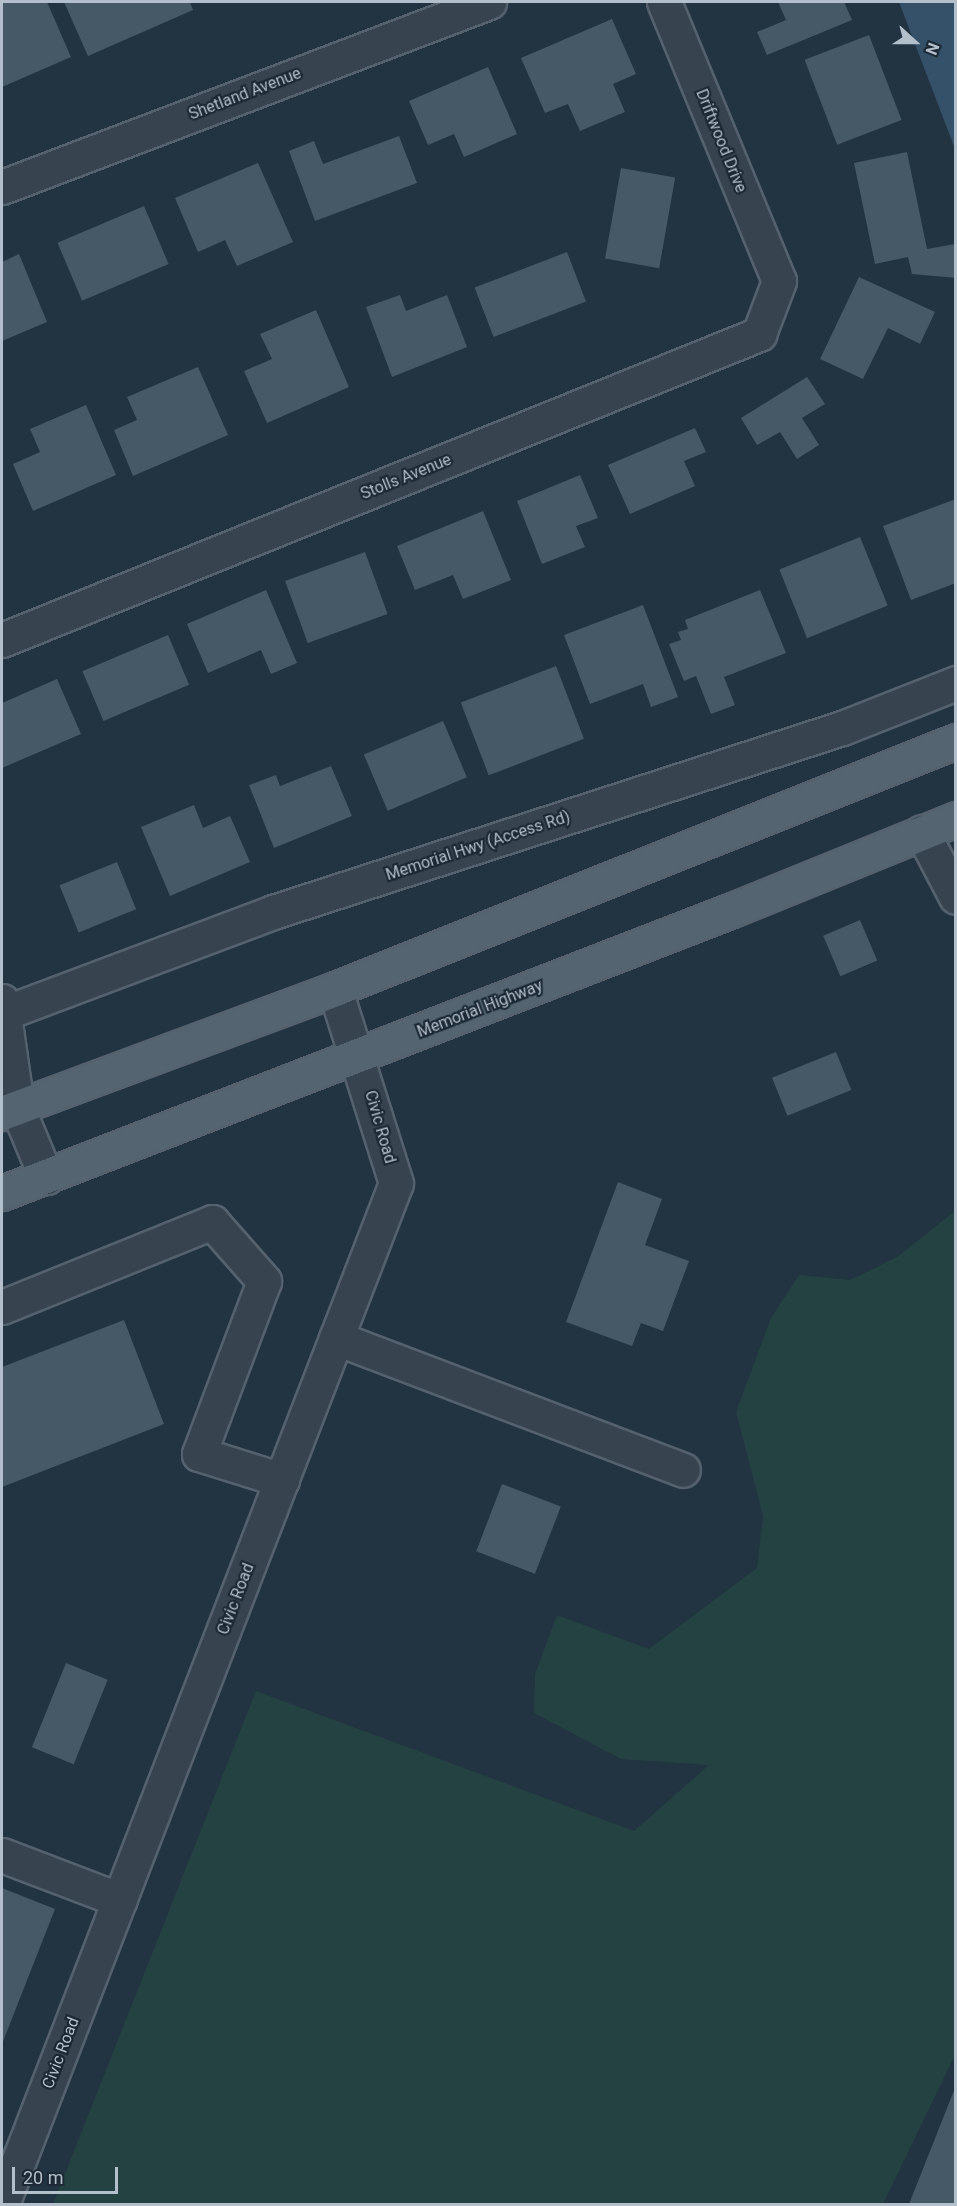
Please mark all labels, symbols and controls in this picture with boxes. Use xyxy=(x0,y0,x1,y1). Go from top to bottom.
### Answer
north arrow xyxy=(885,12,945,72)
text: N xyxy=(921,40,943,57)
street label: Shetland Avenue xyxy=(186,64,304,124)
street label: Driftwood Drive xyxy=(692,86,750,196)
street label: Stolls Avenue xyxy=(358,450,454,504)
street label: Memorial Hwy (Access Rd) xyxy=(383,807,573,885)
street label: Memorial Highway xyxy=(415,976,545,1042)
street label: Civic Road xyxy=(360,1088,400,1166)
street label: Civic Road xyxy=(214,1561,258,1637)
street label: Civic Road xyxy=(39,2015,83,2091)
scale bar xyxy=(15,2155,122,2193)
text: 20 m xyxy=(23,2167,63,2188)

